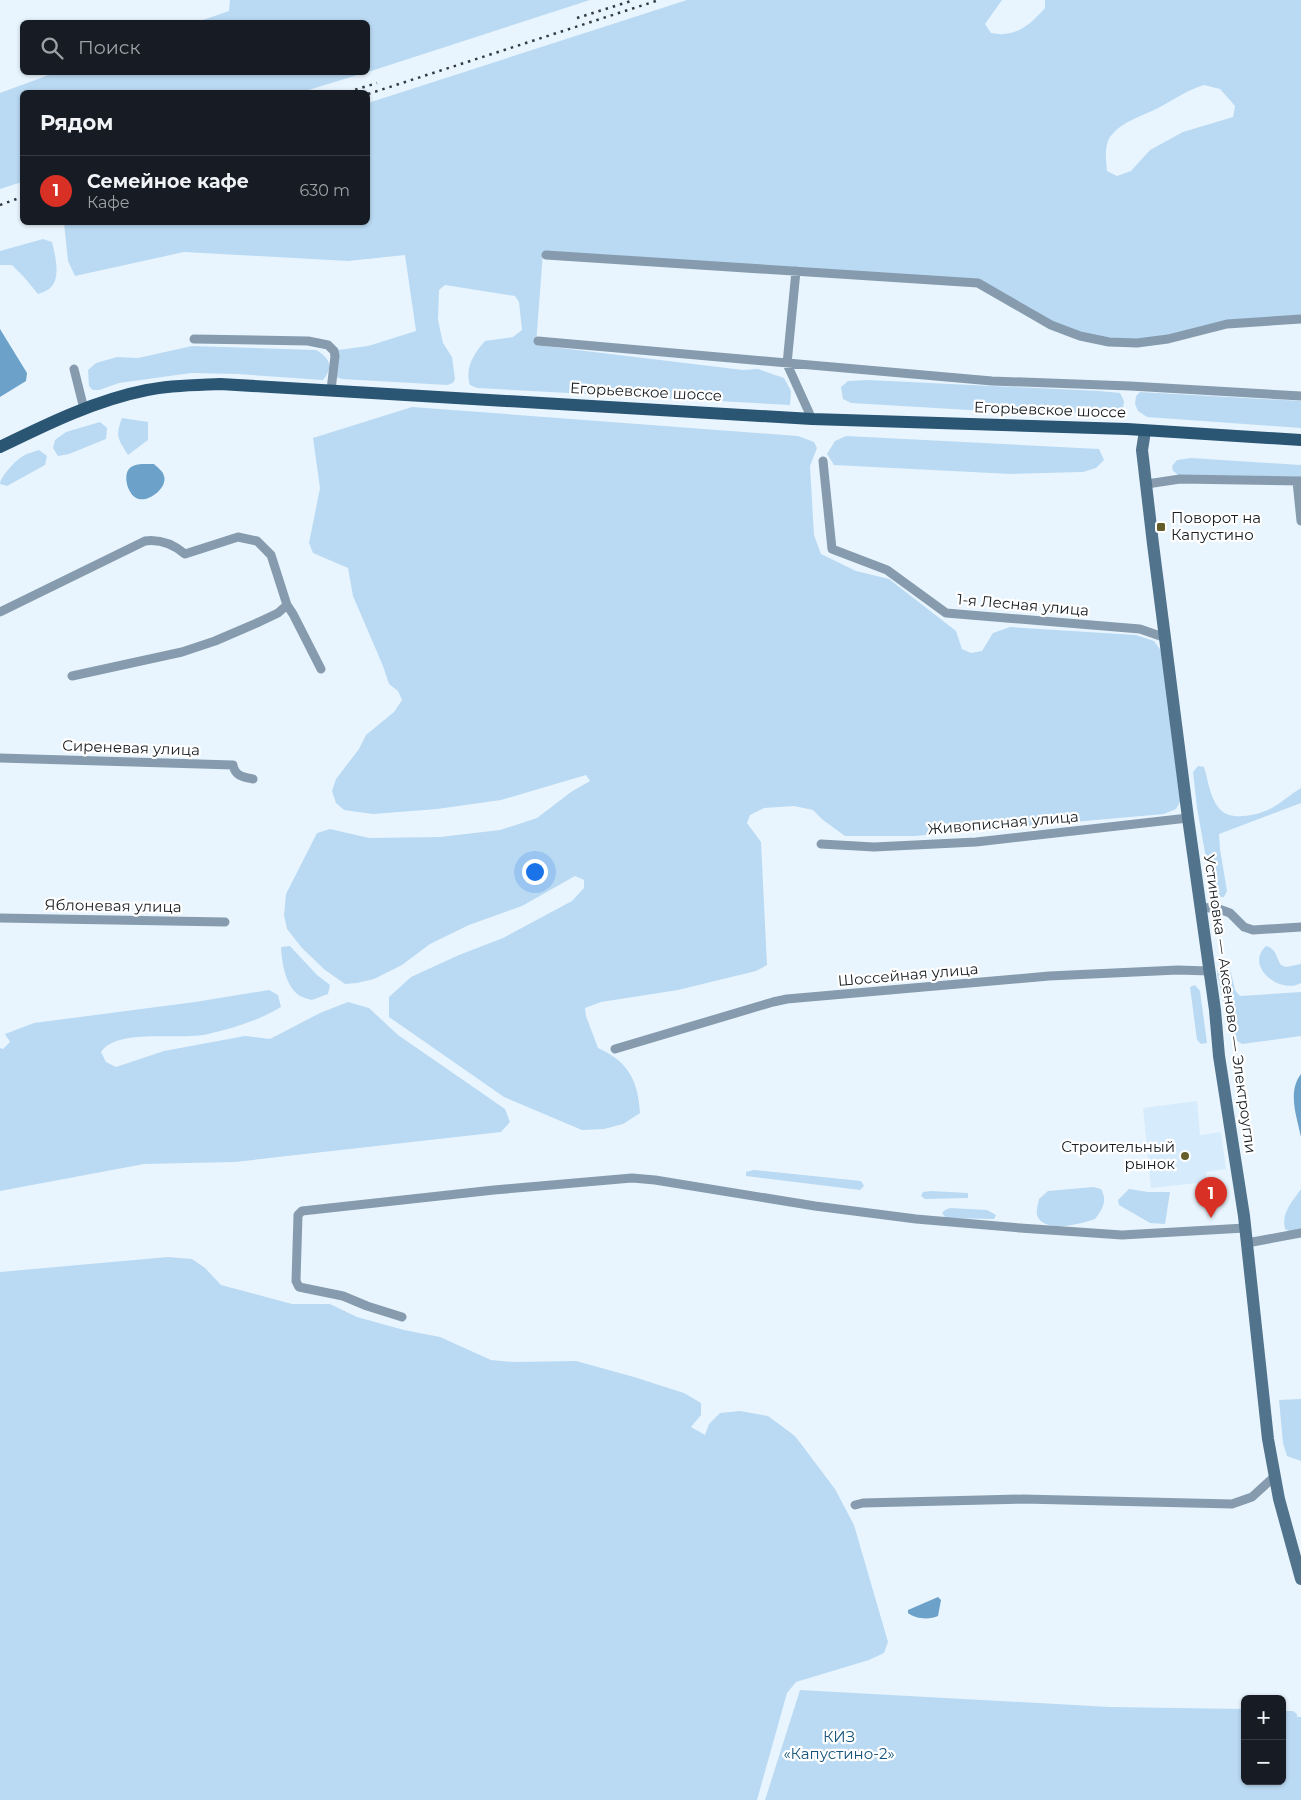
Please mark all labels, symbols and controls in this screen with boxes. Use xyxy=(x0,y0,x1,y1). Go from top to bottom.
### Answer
search box xyxy=(20,20,370,75)
icon: search xyxy=(38,34,66,62)
text: Поиск xyxy=(78,36,141,59)
text: Рядом xyxy=(40,110,113,135)
text: Семейное кафе xyxy=(87,170,249,193)
text: 1 xyxy=(53,181,59,200)
text: 630 m xyxy=(299,181,350,200)
text: Кафе xyxy=(87,193,130,212)
street label: Егорьевское шоссе xyxy=(569,378,723,405)
street label: Егорьевское шоссе xyxy=(974,397,1126,422)
place label: Поворот на Капустино xyxy=(1171,508,1261,544)
marker: Поворот на Капустино xyxy=(1155,521,1167,533)
street label: 1-я Лесная улица xyxy=(956,589,1090,620)
street label: Сиреневая улица xyxy=(62,736,200,759)
street label: Живописная улица xyxy=(927,806,1079,839)
street label: Устиновка — Аксеново — Электроугли xyxy=(1200,853,1261,1155)
your location xyxy=(522,859,548,885)
street label: Яблоневая улица xyxy=(44,895,182,916)
street label: Шоссейная улица xyxy=(837,959,979,990)
place label: Строительный рынок xyxy=(1061,1137,1175,1173)
marker: Строительный рынок xyxy=(1179,1150,1191,1162)
pin: 1 xyxy=(1195,1177,1227,1218)
map controls xyxy=(1241,1695,1286,1785)
button: + xyxy=(1241,1695,1286,1740)
park label: КИЗ «Капустино-2» xyxy=(783,1727,895,1763)
button: − xyxy=(1241,1740,1286,1785)

